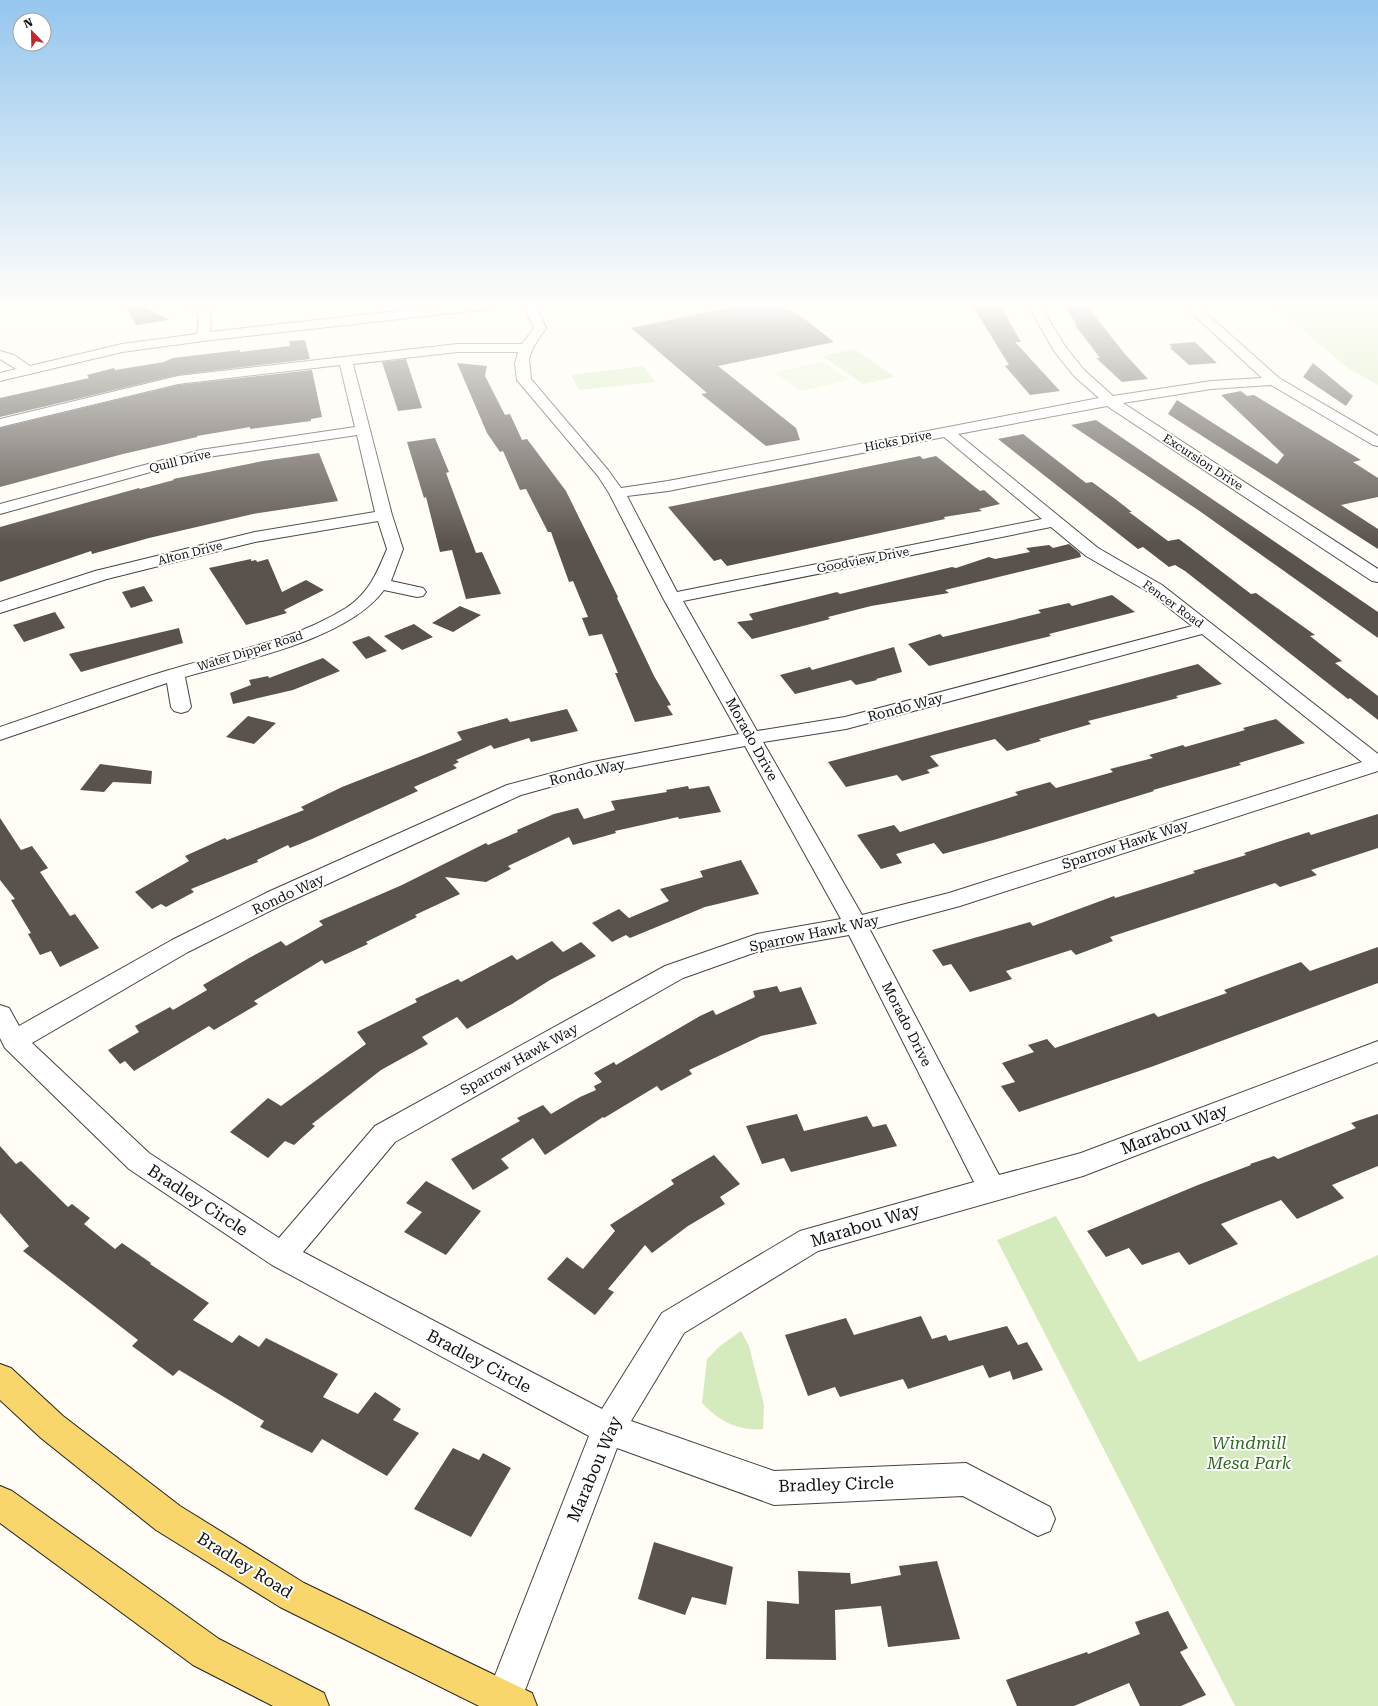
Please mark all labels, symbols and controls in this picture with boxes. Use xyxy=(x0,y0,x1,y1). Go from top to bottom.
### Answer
north arrow xyxy=(12,12,52,52)
text: N xyxy=(22,15,35,31)
street label: Hicks Drive xyxy=(863,428,933,454)
street label: Excursion Drive xyxy=(1160,431,1246,493)
street label: Quill Drive xyxy=(148,447,212,475)
street label: Alton Drive xyxy=(156,538,224,568)
street label: Goodview Drive xyxy=(816,544,911,576)
street label: Fencer Road xyxy=(1140,577,1206,631)
street label: Water Dipper Road xyxy=(195,628,305,674)
street label: Rondo Way xyxy=(866,689,945,725)
street label: Morado Drive xyxy=(723,695,782,784)
street label: Rondo Way xyxy=(547,755,627,789)
street label: Sparrow Hawk Way xyxy=(1060,816,1191,872)
street label: Rondo Way xyxy=(250,870,327,918)
street label: Sparrow Hawk Way xyxy=(748,911,881,955)
street label: Morado Drive xyxy=(879,979,935,1069)
street label: Sparrow Hawk Way xyxy=(457,1020,581,1098)
street label: Marabou Way xyxy=(1118,1099,1230,1159)
street label: Bradley Circle xyxy=(144,1160,252,1240)
street label: Marabou Way xyxy=(808,1199,922,1251)
street label: Bradley Circle xyxy=(423,1325,535,1397)
street label: Marabou Way xyxy=(563,1413,625,1525)
park label: Windmill Mesa Park xyxy=(1206,1433,1292,1473)
street label: Bradley Circle xyxy=(778,1472,894,1496)
street label: Bradley Road xyxy=(194,1528,296,1602)

